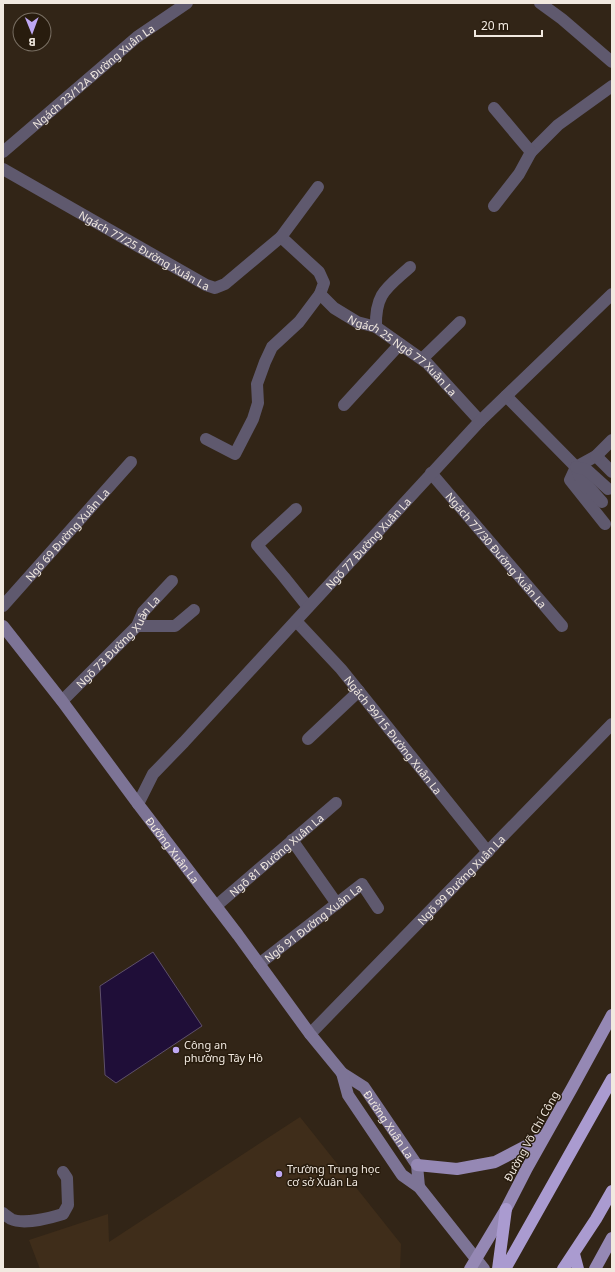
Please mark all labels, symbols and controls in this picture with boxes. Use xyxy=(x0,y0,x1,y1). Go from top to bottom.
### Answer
north arrow xyxy=(12,12,52,52)
scale bar xyxy=(475,12,542,38)
text: 20 m xyxy=(481,17,509,34)
street label: Ngách 23/12A Đường Xuân La xyxy=(29,20,157,131)
text: B xyxy=(28,35,36,50)
street label: Ngách 77/25 Đường Xuân La xyxy=(76,207,211,293)
street label: Ngách 25 Ngõ 77 Xuân La xyxy=(345,311,461,399)
street label: Ngõ 69 Đường Xuân La xyxy=(21,484,112,584)
street label: Ngách 77/30 Đường Xuân La xyxy=(443,489,551,611)
street label: Ngõ 77 Đường Xuân La xyxy=(321,494,414,592)
street label: Ngõ 73 Đường Xuân La xyxy=(72,592,163,691)
street label: Ngách 99/15 Đường Xuân La xyxy=(341,672,446,797)
street label: Ngõ 81 Đường Xuân La xyxy=(226,810,326,899)
street label: Đường Xuân La xyxy=(143,814,203,886)
street label: Ngõ 99 Đường Xuân La xyxy=(414,831,508,927)
street label: Ngõ 91 Đường Xuân La xyxy=(261,880,365,965)
place label: Công an phường Tây Hồ xyxy=(184,1037,263,1065)
marker: Công an phường Tây Hồ xyxy=(171,1045,181,1055)
street label: Đường Xuân La xyxy=(361,1087,418,1161)
street label: Đường Võ Chí Công xyxy=(500,1088,562,1184)
place label: Trường Trung học cơ sở Xuân La xyxy=(287,1161,380,1189)
marker: Trường Trung học cơ sở Xuân La xyxy=(274,1169,284,1179)

